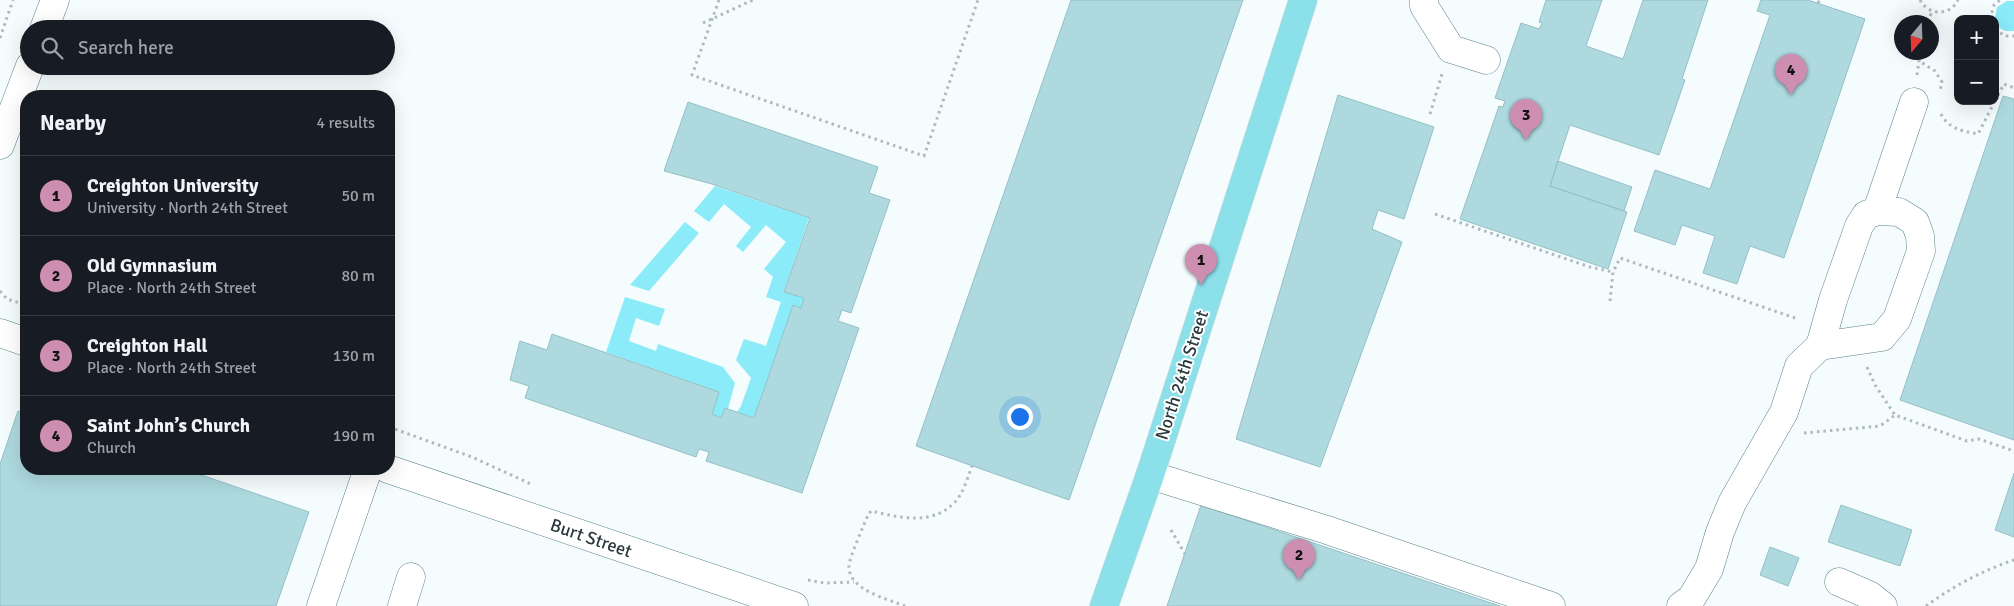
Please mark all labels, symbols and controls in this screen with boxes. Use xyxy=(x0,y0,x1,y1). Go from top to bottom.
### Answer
north arrow xyxy=(1894,15,1939,60)
map controls xyxy=(1954,15,1999,105)
button: + xyxy=(1954,15,1999,60)
search box xyxy=(20,20,395,75)
icon: search xyxy=(38,34,66,62)
text: Search here xyxy=(78,36,174,60)
pin: 4 xyxy=(1775,54,1807,95)
button: − xyxy=(1954,60,1999,105)
pin: 3 xyxy=(1510,99,1542,140)
text: Nearby xyxy=(40,110,106,136)
text: 4 results xyxy=(316,113,375,133)
text: Creighton University xyxy=(87,174,258,198)
text: 1 xyxy=(52,186,60,206)
text: 50 m xyxy=(341,186,375,206)
text: University · North 24th Street xyxy=(87,198,288,218)
pin: 1 xyxy=(1185,244,1217,285)
text: Old Gymnasium xyxy=(87,254,217,278)
text: 2 xyxy=(52,266,60,286)
text: 80 m xyxy=(341,266,375,286)
text: Place · North 24th Street xyxy=(87,278,256,298)
street label: North 24th Street xyxy=(1151,307,1213,443)
text: Creighton Hall xyxy=(87,334,207,358)
text: 3 xyxy=(52,346,60,366)
text: 130 m xyxy=(333,346,375,366)
text: Place · North 24th Street xyxy=(87,358,256,378)
your location xyxy=(1007,404,1033,430)
text: Saint John’s Church xyxy=(87,414,250,438)
text: 4 xyxy=(52,426,60,446)
text: 190 m xyxy=(333,426,375,446)
text: Church xyxy=(87,438,136,458)
street label: Burt Street xyxy=(547,514,635,562)
pin: 2 xyxy=(1283,539,1315,580)

